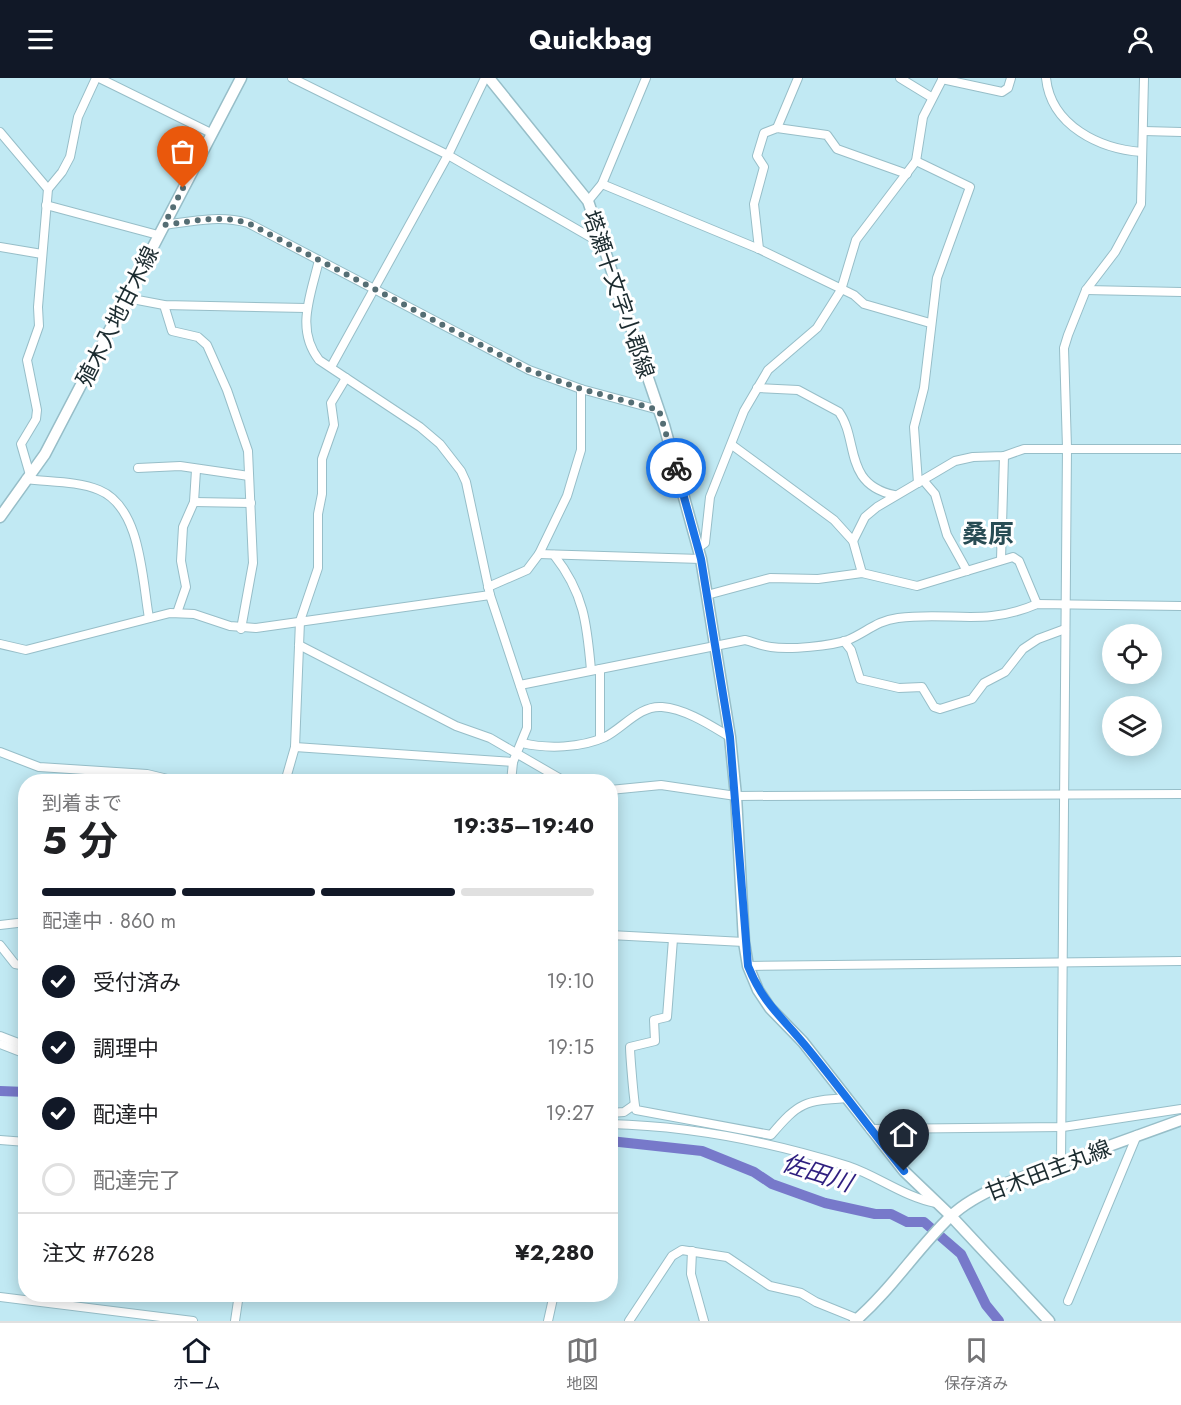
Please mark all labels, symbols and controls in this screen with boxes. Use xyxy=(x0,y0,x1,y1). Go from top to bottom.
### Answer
text: Quickbag xyxy=(529,20,652,59)
icon: menu xyxy=(24,23,57,56)
icon: person xyxy=(1124,23,1157,56)
pin xyxy=(157,126,208,188)
icon: bag xyxy=(166,135,199,168)
street label: 塔瀬十文字小郡線 xyxy=(575,206,663,382)
street label: 殖木入地甘木線 xyxy=(68,240,166,392)
courier xyxy=(646,438,706,498)
icon: bike xyxy=(660,452,693,485)
district label: 桑原 xyxy=(962,515,1014,553)
map controls xyxy=(1102,624,1162,756)
button: locate xyxy=(1102,624,1162,684)
button: layers xyxy=(1102,696,1162,756)
text: 到着まで xyxy=(42,789,122,818)
text: 19:35–19:40 xyxy=(453,809,594,841)
text: 5 分 xyxy=(42,812,118,869)
text: 配達中 · 860 m xyxy=(42,907,176,936)
icon: check xyxy=(42,965,75,998)
text: 受付済み xyxy=(93,966,181,998)
text: 19:10 xyxy=(546,967,594,996)
icon: check xyxy=(42,1031,75,1064)
text: 調理中 xyxy=(93,1032,159,1064)
text: 19:15 xyxy=(547,1033,594,1062)
icon: check xyxy=(42,1097,75,1130)
text: 配達中 xyxy=(93,1098,159,1130)
text: 19:27 xyxy=(546,1099,594,1128)
pin xyxy=(878,1109,929,1171)
icon: home xyxy=(887,1118,920,1151)
street label: 甘木田主丸線 xyxy=(981,1131,1115,1209)
water label: 佐田川 xyxy=(778,1145,860,1201)
text: 配達完了 xyxy=(93,1164,181,1196)
text: ¥2,280 xyxy=(515,1236,594,1268)
text: 注文 #7628 xyxy=(42,1237,155,1269)
tab: ホーム xyxy=(173,1334,220,1395)
tab: 地図 xyxy=(566,1334,599,1395)
tab: 保存済み xyxy=(944,1334,1008,1395)

